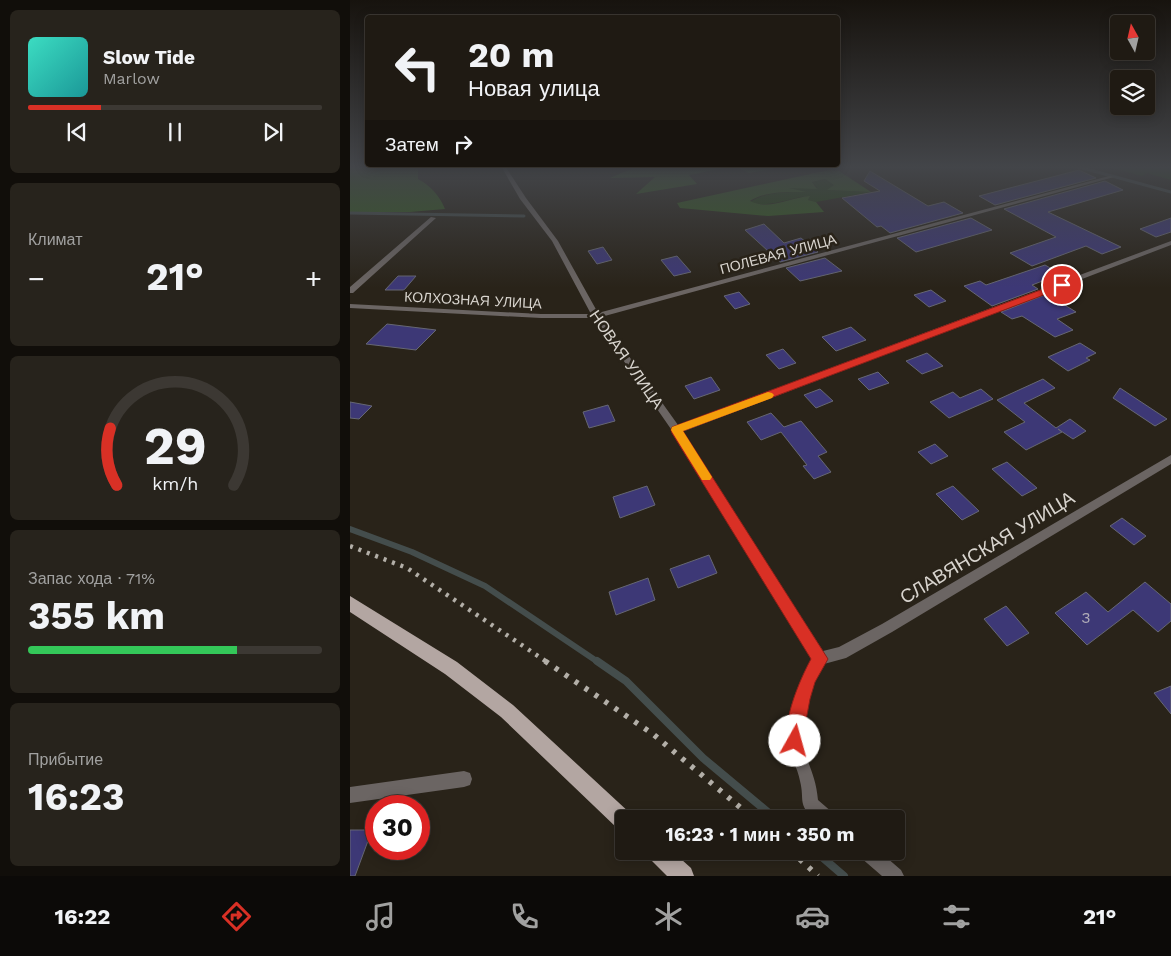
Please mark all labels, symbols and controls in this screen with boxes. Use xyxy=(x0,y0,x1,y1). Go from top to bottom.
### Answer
north arrow xyxy=(1110,15,1155,60)
map controls xyxy=(1110,15,1155,115)
text: 20 m xyxy=(468,34,554,76)
icon: left xyxy=(385,35,450,100)
text: Slow Tide xyxy=(103,46,195,69)
text: Marlow xyxy=(103,69,160,88)
button: layers xyxy=(1110,70,1155,115)
text: Новая улица xyxy=(468,76,600,101)
icon: previous xyxy=(63,118,91,146)
icon: pause xyxy=(161,118,189,146)
icon: next xyxy=(259,118,287,146)
icon: right xyxy=(449,130,477,158)
text: Затем xyxy=(385,133,439,156)
text: Климат xyxy=(28,230,82,249)
street label: ПОЛЕВАЯ УЛИЦА xyxy=(718,231,839,277)
text: 21° xyxy=(146,255,204,299)
text: − xyxy=(28,262,45,295)
text: + xyxy=(305,262,322,295)
pin xyxy=(1041,264,1083,306)
icon: arrive xyxy=(1048,271,1076,299)
street label: КОЛХОЗНАЯ УЛИЦА xyxy=(404,288,543,312)
street label: НОВАЯ УЛИЦА xyxy=(586,306,668,412)
text: 29 xyxy=(143,416,207,477)
text: km/h xyxy=(152,473,198,494)
street label: СЛАВЯНСКАЯ УЛИЦА xyxy=(896,486,1079,609)
text: Запас хода · 71% xyxy=(28,569,155,588)
text: 355 km xyxy=(28,594,165,638)
house number: 3 xyxy=(1081,608,1091,627)
position arrow xyxy=(768,714,820,766)
text: Прибытие xyxy=(28,750,103,769)
text: 16:23 xyxy=(28,775,124,819)
speed limit sign: 30 xyxy=(365,795,430,860)
text: 16:23 · 1 мин · 350 m xyxy=(666,823,854,846)
icon: directions xyxy=(219,899,254,934)
icon: music xyxy=(363,899,398,934)
icon: phone xyxy=(507,899,542,934)
icon: climate xyxy=(651,899,686,934)
icon: car xyxy=(795,899,830,934)
icon: filters xyxy=(939,899,974,934)
text: 16:22 xyxy=(54,904,110,929)
text: 21° xyxy=(1083,904,1116,929)

